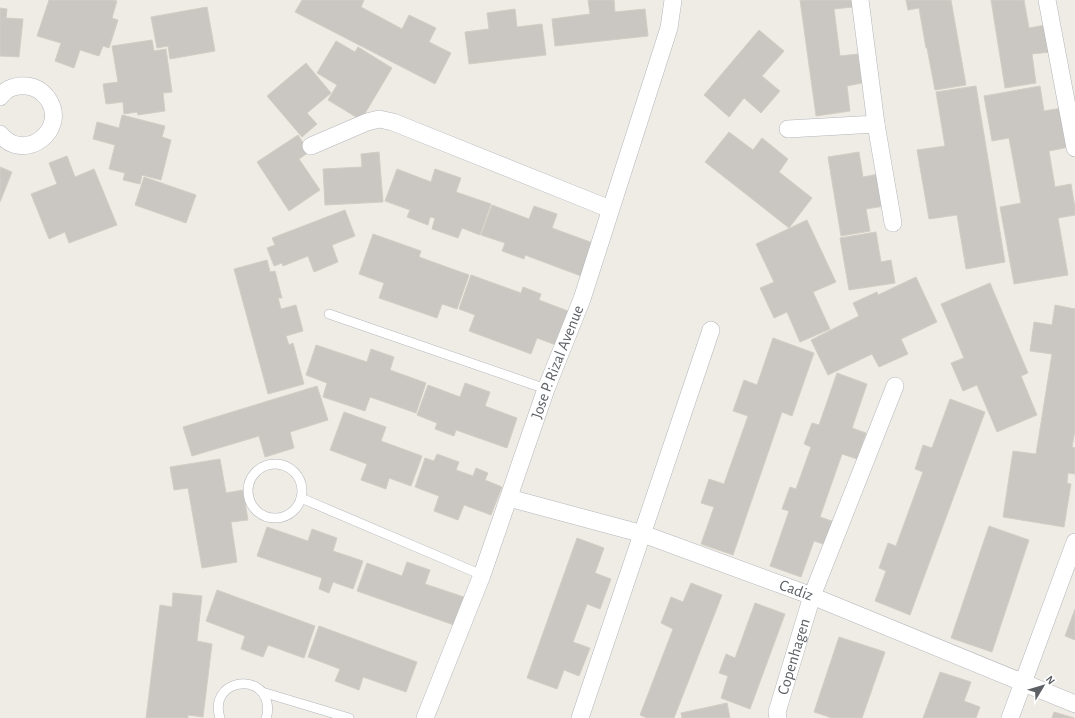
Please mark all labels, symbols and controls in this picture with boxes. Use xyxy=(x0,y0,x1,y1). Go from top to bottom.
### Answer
street label: Jose P. Rizal Avenue xyxy=(528,303,587,421)
street label: Cadiz xyxy=(777,577,816,604)
street label: Copenhagen xyxy=(775,616,813,697)
north arrow xyxy=(1023,666,1063,706)
text: N xyxy=(1044,674,1057,687)

